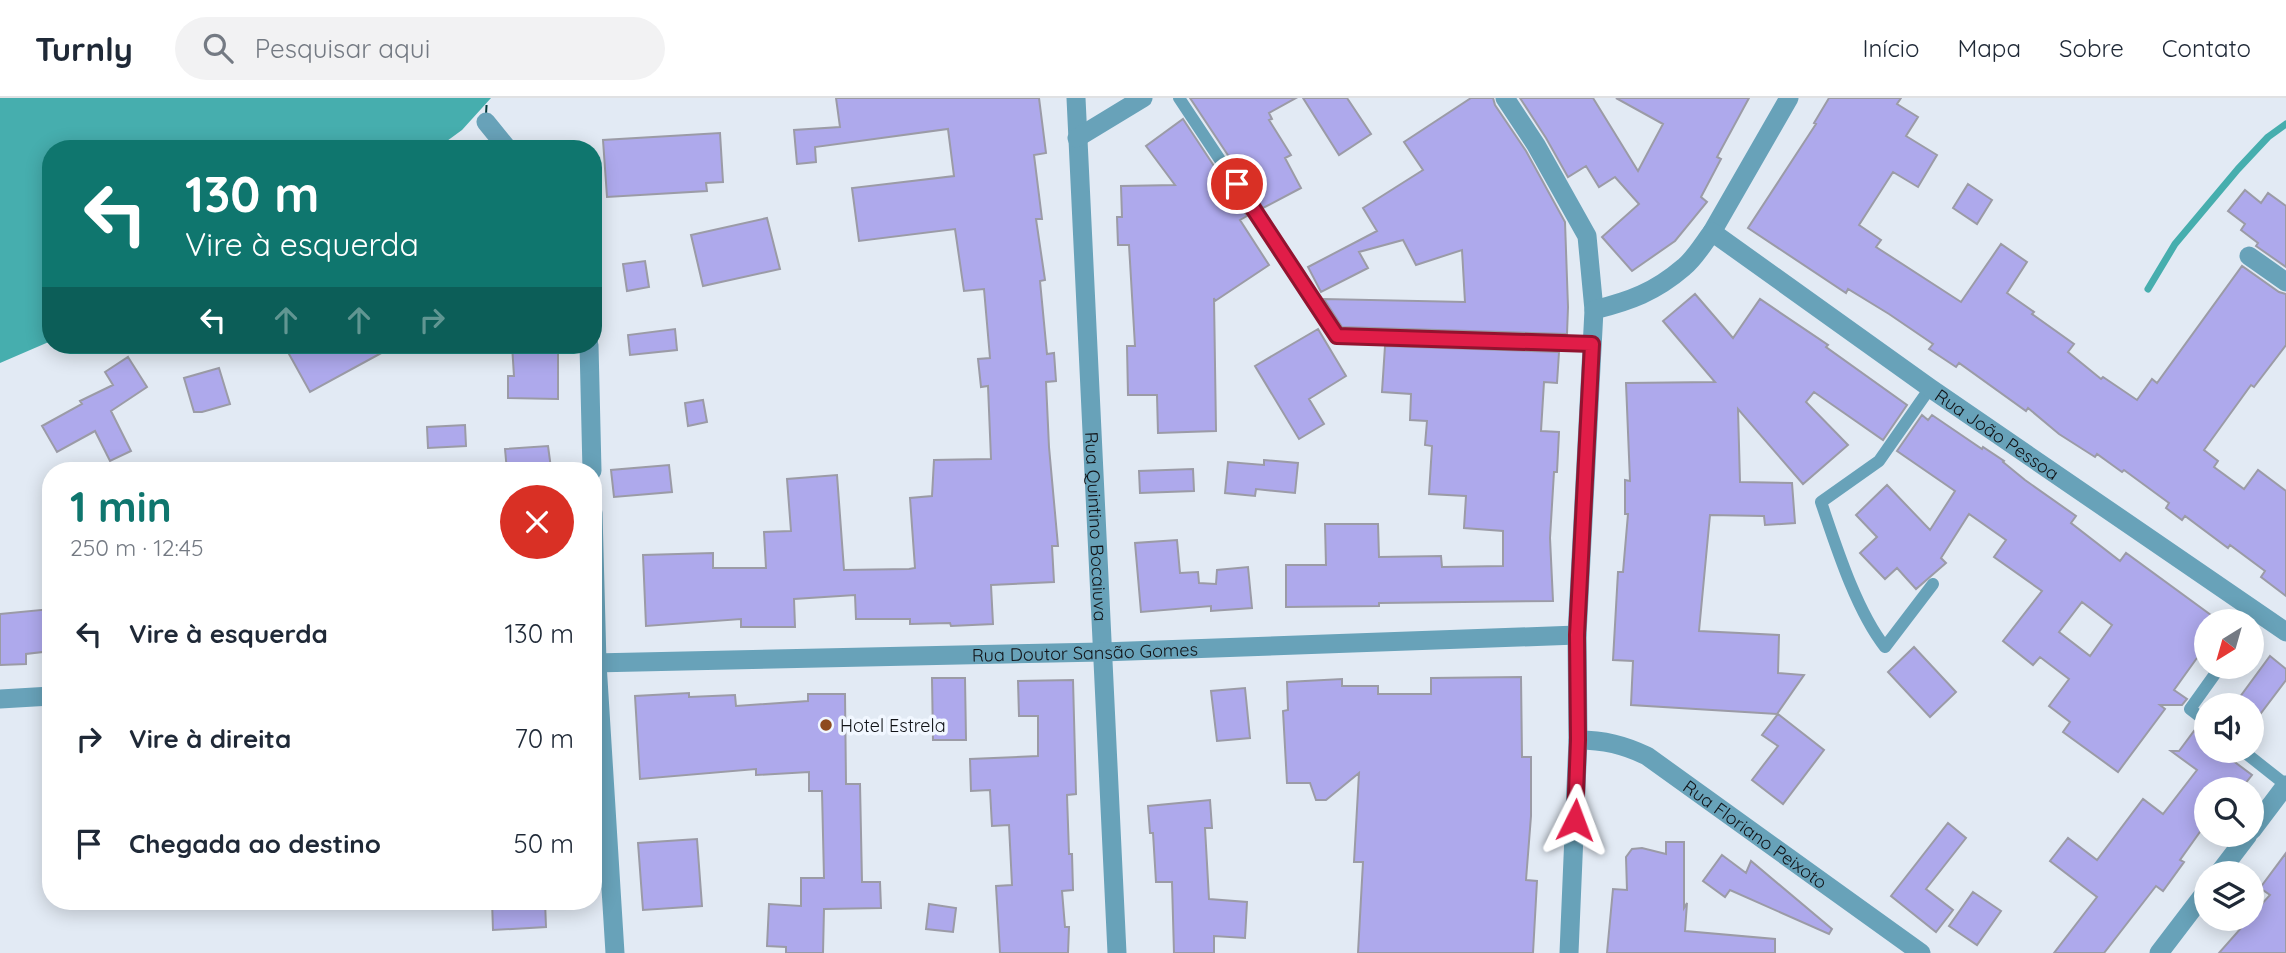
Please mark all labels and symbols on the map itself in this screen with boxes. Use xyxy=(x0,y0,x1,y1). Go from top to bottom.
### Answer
pin xyxy=(1207,154,1267,214)
street label: Rua João Pessoa xyxy=(1931,384,2064,485)
street label: Rua Quintino Bocaiuva xyxy=(1081,431,1113,622)
north arrow xyxy=(2194,609,2264,679)
street label: Rua Doutor Sansão Gomes xyxy=(972,637,1198,666)
place label: Hotel Estrela xyxy=(840,714,946,737)
marker: Hotel Estrela xyxy=(818,717,834,733)
street label: Rua Floriano Peixoto xyxy=(1679,774,1832,893)
position arrow xyxy=(1538,783,1612,857)

